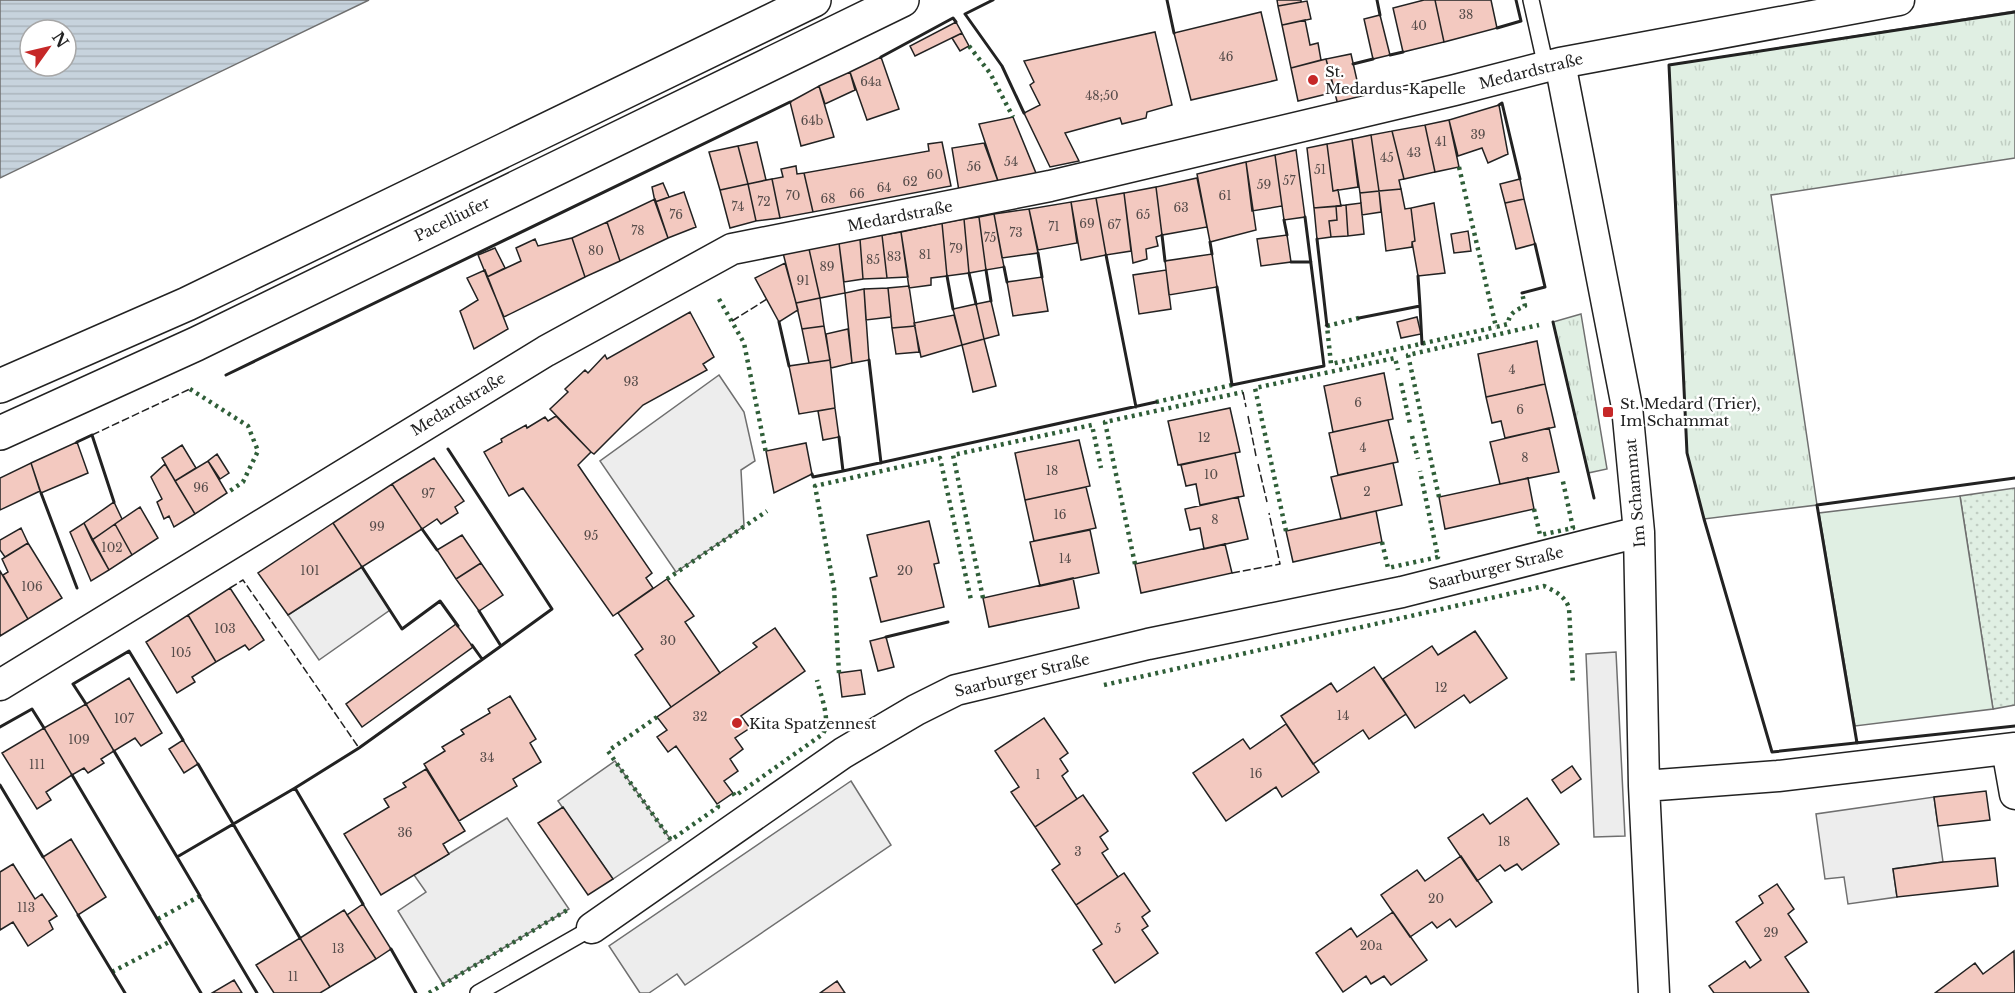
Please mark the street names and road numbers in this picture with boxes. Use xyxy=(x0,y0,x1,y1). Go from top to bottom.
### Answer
street label: Medardstraße xyxy=(1477,49,1585,93)
street label: Pacelliufer xyxy=(411,192,494,245)
street label: Medardstraße xyxy=(846,196,954,236)
street label: Medardstraße xyxy=(407,368,509,440)
street label: Im Schammat xyxy=(1621,437,1649,548)
street label: Saarburger Straße xyxy=(1426,542,1566,594)
street label: Saarburger Straße xyxy=(952,649,1092,701)

